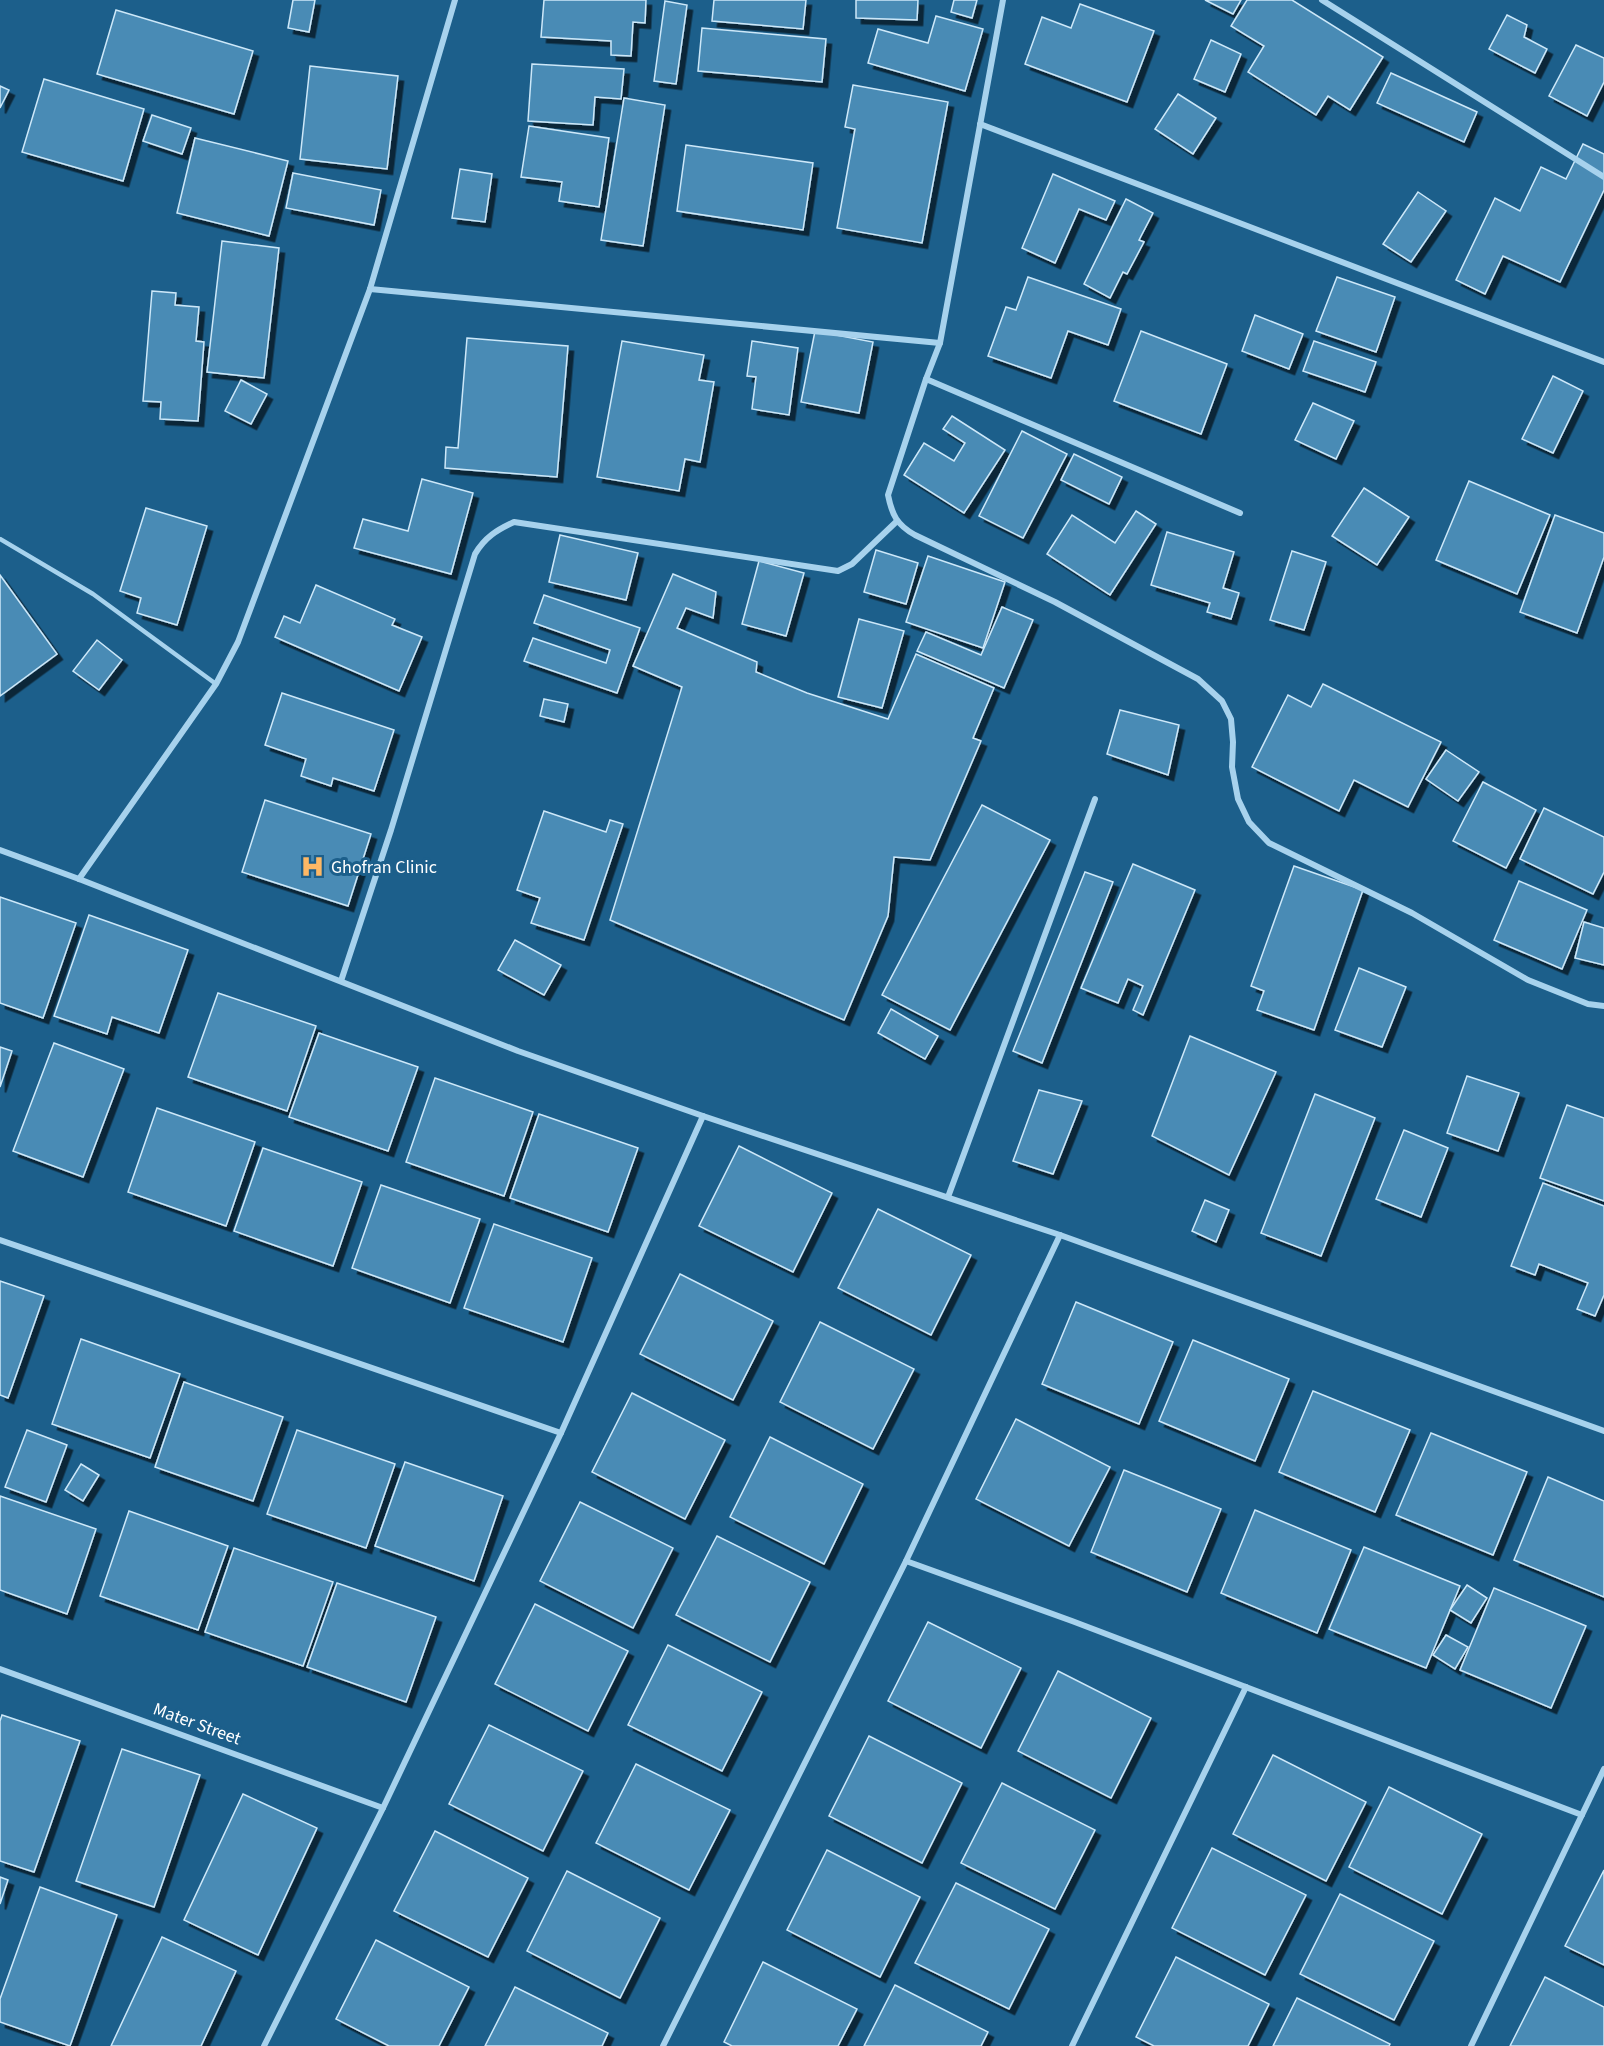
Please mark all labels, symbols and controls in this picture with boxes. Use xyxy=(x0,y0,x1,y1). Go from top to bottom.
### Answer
hospital icon: Ghofran Clinic xyxy=(300,854,326,880)
place label: Ghofran Clinic xyxy=(331,855,437,880)
street label: Mater Street xyxy=(150,1697,244,1751)

